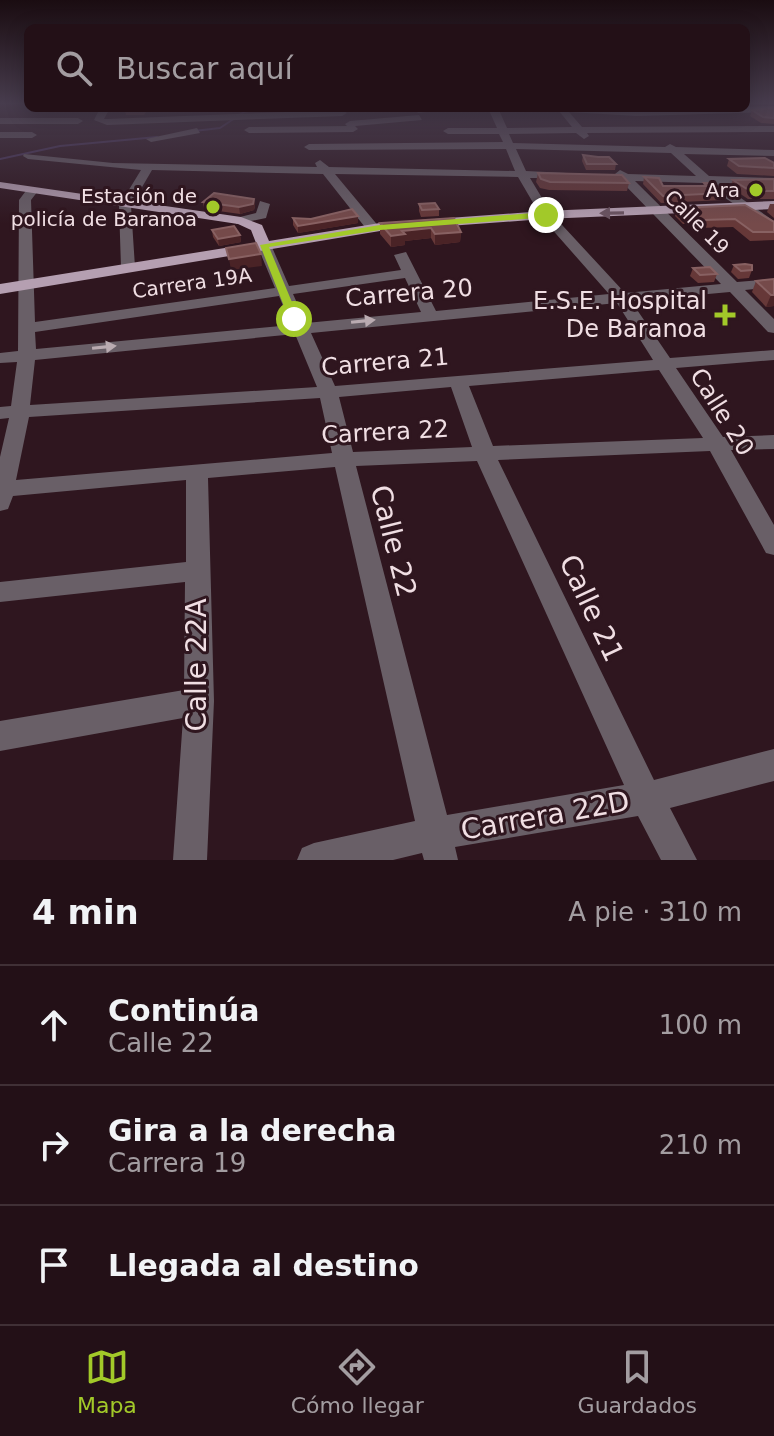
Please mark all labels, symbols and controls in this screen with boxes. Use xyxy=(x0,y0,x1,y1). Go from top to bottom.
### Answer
search box xyxy=(24,24,750,112)
icon: search xyxy=(52,46,96,90)
text: Buscar aquí xyxy=(116,51,293,86)
place label: Ara xyxy=(706,178,740,202)
marker: Ara xyxy=(747,181,765,199)
place label: Estación de policía de Baranoa xyxy=(11,184,197,231)
street label: Calle 19 xyxy=(660,185,734,259)
route end xyxy=(528,197,564,233)
marker: Estación de policía de Baranoa xyxy=(204,198,222,216)
one-way arrow xyxy=(599,207,624,220)
street label: Carrera 19A xyxy=(131,263,253,303)
street label: Carrera 20 xyxy=(344,273,474,313)
place label: E.S.E. Hospital De Baranoa xyxy=(533,287,707,343)
route start xyxy=(276,301,312,337)
marker: E.S.E. Hospital De Baranoa xyxy=(714,304,736,326)
one-way arrow xyxy=(351,315,376,328)
one-way arrow xyxy=(92,340,117,353)
street label: Carrera 21 xyxy=(320,342,450,382)
street label: Calle 20 xyxy=(684,363,760,461)
street label: Carrera 22 xyxy=(320,415,450,449)
street label: Calle 22 xyxy=(364,482,423,600)
street label: Calle 21 xyxy=(552,550,631,667)
street label: Calle 22A xyxy=(180,598,213,732)
street label: Carrera 22D xyxy=(458,784,632,847)
text: 4 min xyxy=(32,892,139,932)
text: A pie · 310 m xyxy=(568,897,742,927)
text: Continúa xyxy=(108,993,260,1028)
icon: ahead xyxy=(32,1003,76,1047)
text: 100 m xyxy=(659,1010,742,1040)
text: Calle 22 xyxy=(108,1028,214,1058)
text: Gira a la derecha xyxy=(108,1113,396,1148)
icon: right xyxy=(32,1123,76,1167)
text: 210 m xyxy=(659,1130,742,1160)
text: Carrera 19 xyxy=(108,1148,246,1178)
icon: arrive xyxy=(32,1243,76,1287)
text: Llegada al destino xyxy=(108,1248,419,1283)
tab: Mapa xyxy=(77,1345,137,1418)
tab: Cómo llegar xyxy=(291,1345,424,1418)
tab: Guardados xyxy=(578,1345,697,1418)

